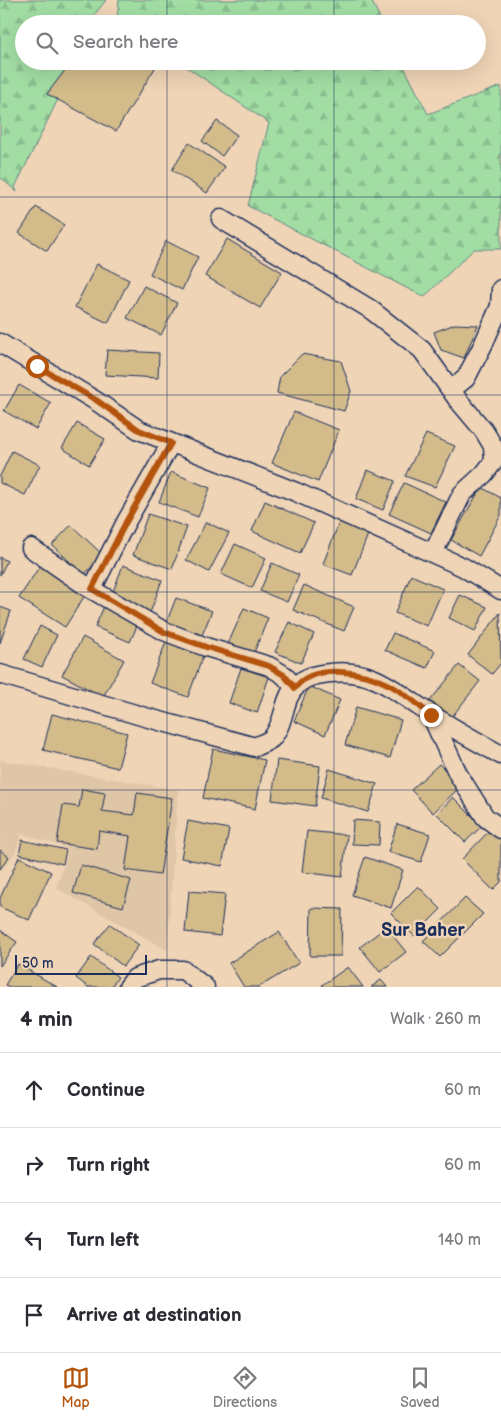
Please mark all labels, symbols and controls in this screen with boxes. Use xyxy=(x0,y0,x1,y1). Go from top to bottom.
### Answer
search box xyxy=(15,15,486,70)
icon: search xyxy=(33,29,61,57)
text: Search here xyxy=(73,31,178,54)
route start xyxy=(26,355,49,378)
route end xyxy=(420,704,443,727)
district label: Sur Baher xyxy=(381,920,466,941)
scale bar xyxy=(15,952,148,975)
text: 50 m xyxy=(22,955,54,972)
text: 4 min xyxy=(20,1007,73,1032)
text: Walk · 260 m xyxy=(390,1010,481,1029)
icon: ahead xyxy=(20,1076,48,1104)
text: Continue xyxy=(67,1079,145,1102)
text: 60 m xyxy=(444,1081,481,1100)
icon: right xyxy=(20,1151,48,1179)
text: Turn right xyxy=(67,1154,150,1177)
text: 60 m xyxy=(444,1156,481,1175)
icon: left xyxy=(20,1226,48,1254)
text: Turn left xyxy=(67,1229,139,1252)
text: 140 m xyxy=(438,1231,481,1250)
icon: arrive xyxy=(20,1301,48,1329)
text: Arrive at destination xyxy=(67,1304,242,1327)
tab: Map xyxy=(62,1364,90,1411)
tab: Directions xyxy=(213,1364,277,1411)
tab: Saved xyxy=(400,1364,439,1411)

